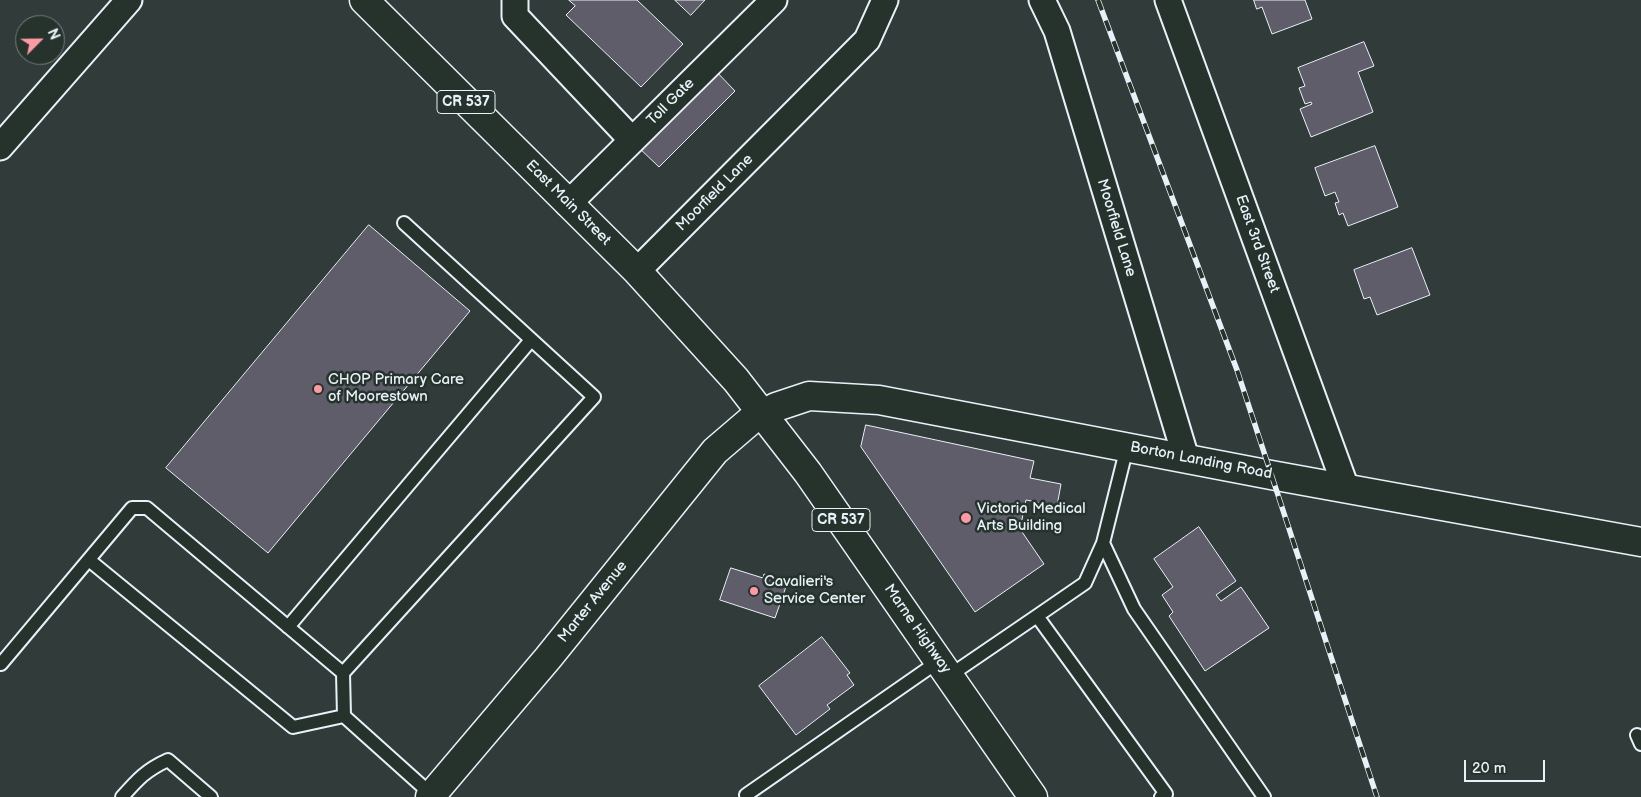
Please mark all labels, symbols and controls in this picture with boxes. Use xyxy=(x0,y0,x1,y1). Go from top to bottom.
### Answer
north arrow xyxy=(15,15,65,65)
text: N xyxy=(43,26,63,42)
street label: Toll Gate xyxy=(644,75,698,129)
road number: CR 537 xyxy=(437,90,495,114)
street label: Moorfield Lane xyxy=(673,151,757,235)
street label: East Main Street xyxy=(522,157,614,249)
street label: Moorfield Lane xyxy=(1093,177,1139,279)
street label: East 3rd Street xyxy=(1231,193,1283,295)
place label: CHOP Primary Care of Moorestown xyxy=(328,371,464,406)
marker: CHOP Primary Care of Moorestown xyxy=(312,383,324,395)
street label: Borton Landing Road xyxy=(1128,438,1274,484)
place label: Victoria Medical Arts Building xyxy=(977,500,1086,535)
road number: CR 537 xyxy=(812,508,870,532)
marker: Victoria Medical Arts Building xyxy=(959,511,973,525)
street label: Marter Avenue xyxy=(555,558,631,646)
place label: Cavalieri's Service Center xyxy=(764,573,866,608)
street label: Marne Highway xyxy=(880,581,954,677)
marker: Cavalieri's Service Center xyxy=(748,585,760,597)
scale bar xyxy=(1466,750,1547,782)
text: 20 m xyxy=(1472,759,1506,778)

